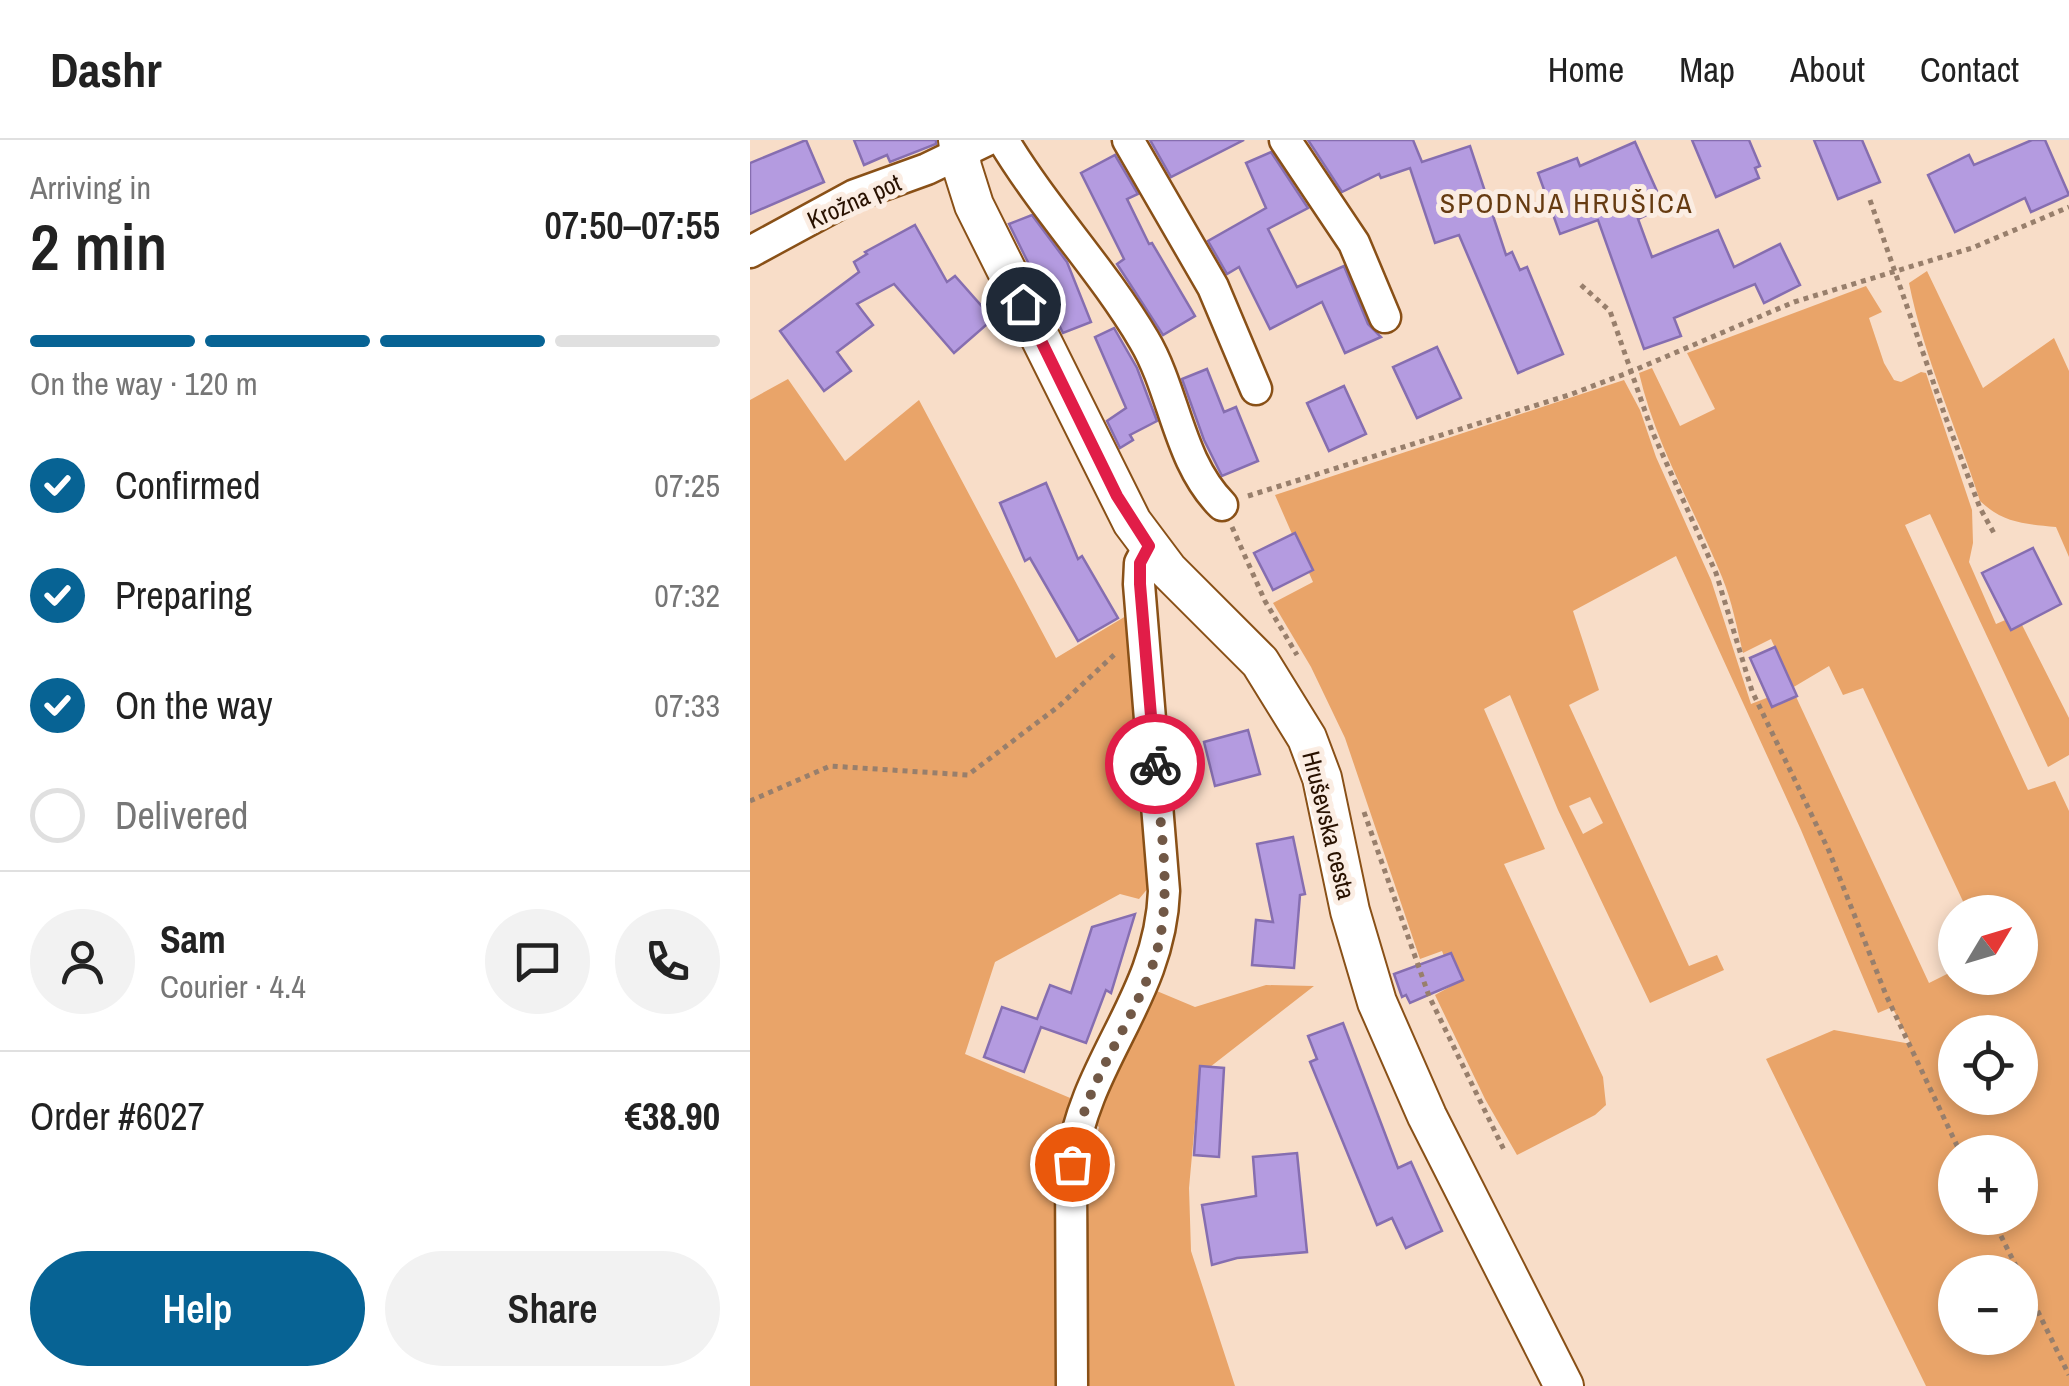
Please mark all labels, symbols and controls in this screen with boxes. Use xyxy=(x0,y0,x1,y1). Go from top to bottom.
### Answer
text: Dashr xyxy=(50,37,162,102)
text: Home xyxy=(1548,46,1624,93)
text: Map xyxy=(1679,46,1735,93)
text: About xyxy=(1790,46,1865,93)
text: Contact xyxy=(1920,46,2019,93)
street label: Krožna pot xyxy=(802,165,906,237)
text: Arriving in xyxy=(30,166,151,209)
district label: SPODNJA HRUŠICA xyxy=(1440,184,1694,222)
text: 07:50–07:55 xyxy=(544,200,720,251)
text: 2 min xyxy=(30,203,167,290)
pin xyxy=(981,262,1066,347)
icon: home xyxy=(996,277,1051,332)
text: On the way · 120 m xyxy=(30,362,258,405)
icon: check xyxy=(30,458,85,513)
text: Confirmed xyxy=(115,460,260,511)
text: 07:25 xyxy=(654,464,720,507)
icon: check xyxy=(30,568,85,623)
text: Preparing xyxy=(115,570,252,621)
text: 07:32 xyxy=(654,574,720,617)
icon: check xyxy=(30,678,85,733)
text: On the way xyxy=(115,680,273,731)
text: 07:33 xyxy=(654,684,720,727)
courier xyxy=(1105,714,1205,814)
icon: bike xyxy=(1128,737,1183,792)
street label: Hruševska cesta xyxy=(1294,747,1364,903)
text: Delivered xyxy=(115,790,248,841)
north arrow xyxy=(1938,895,2038,995)
map controls xyxy=(1938,895,2038,1355)
button: person xyxy=(30,909,135,1014)
button: chat xyxy=(485,909,590,1014)
button: phone xyxy=(615,909,720,1014)
text: Sam xyxy=(160,914,226,965)
text: Courier · 4.4 xyxy=(160,965,306,1008)
button: locate xyxy=(1938,1015,2038,1115)
text: Order #6027 xyxy=(30,1091,205,1142)
text: €38.90 xyxy=(625,1091,720,1142)
pin xyxy=(1030,1122,1115,1207)
button: + xyxy=(1938,1135,2038,1235)
icon: bag xyxy=(1045,1137,1100,1192)
button: Help xyxy=(30,1251,365,1366)
button: Share xyxy=(385,1251,720,1366)
button: − xyxy=(1938,1255,2038,1355)

